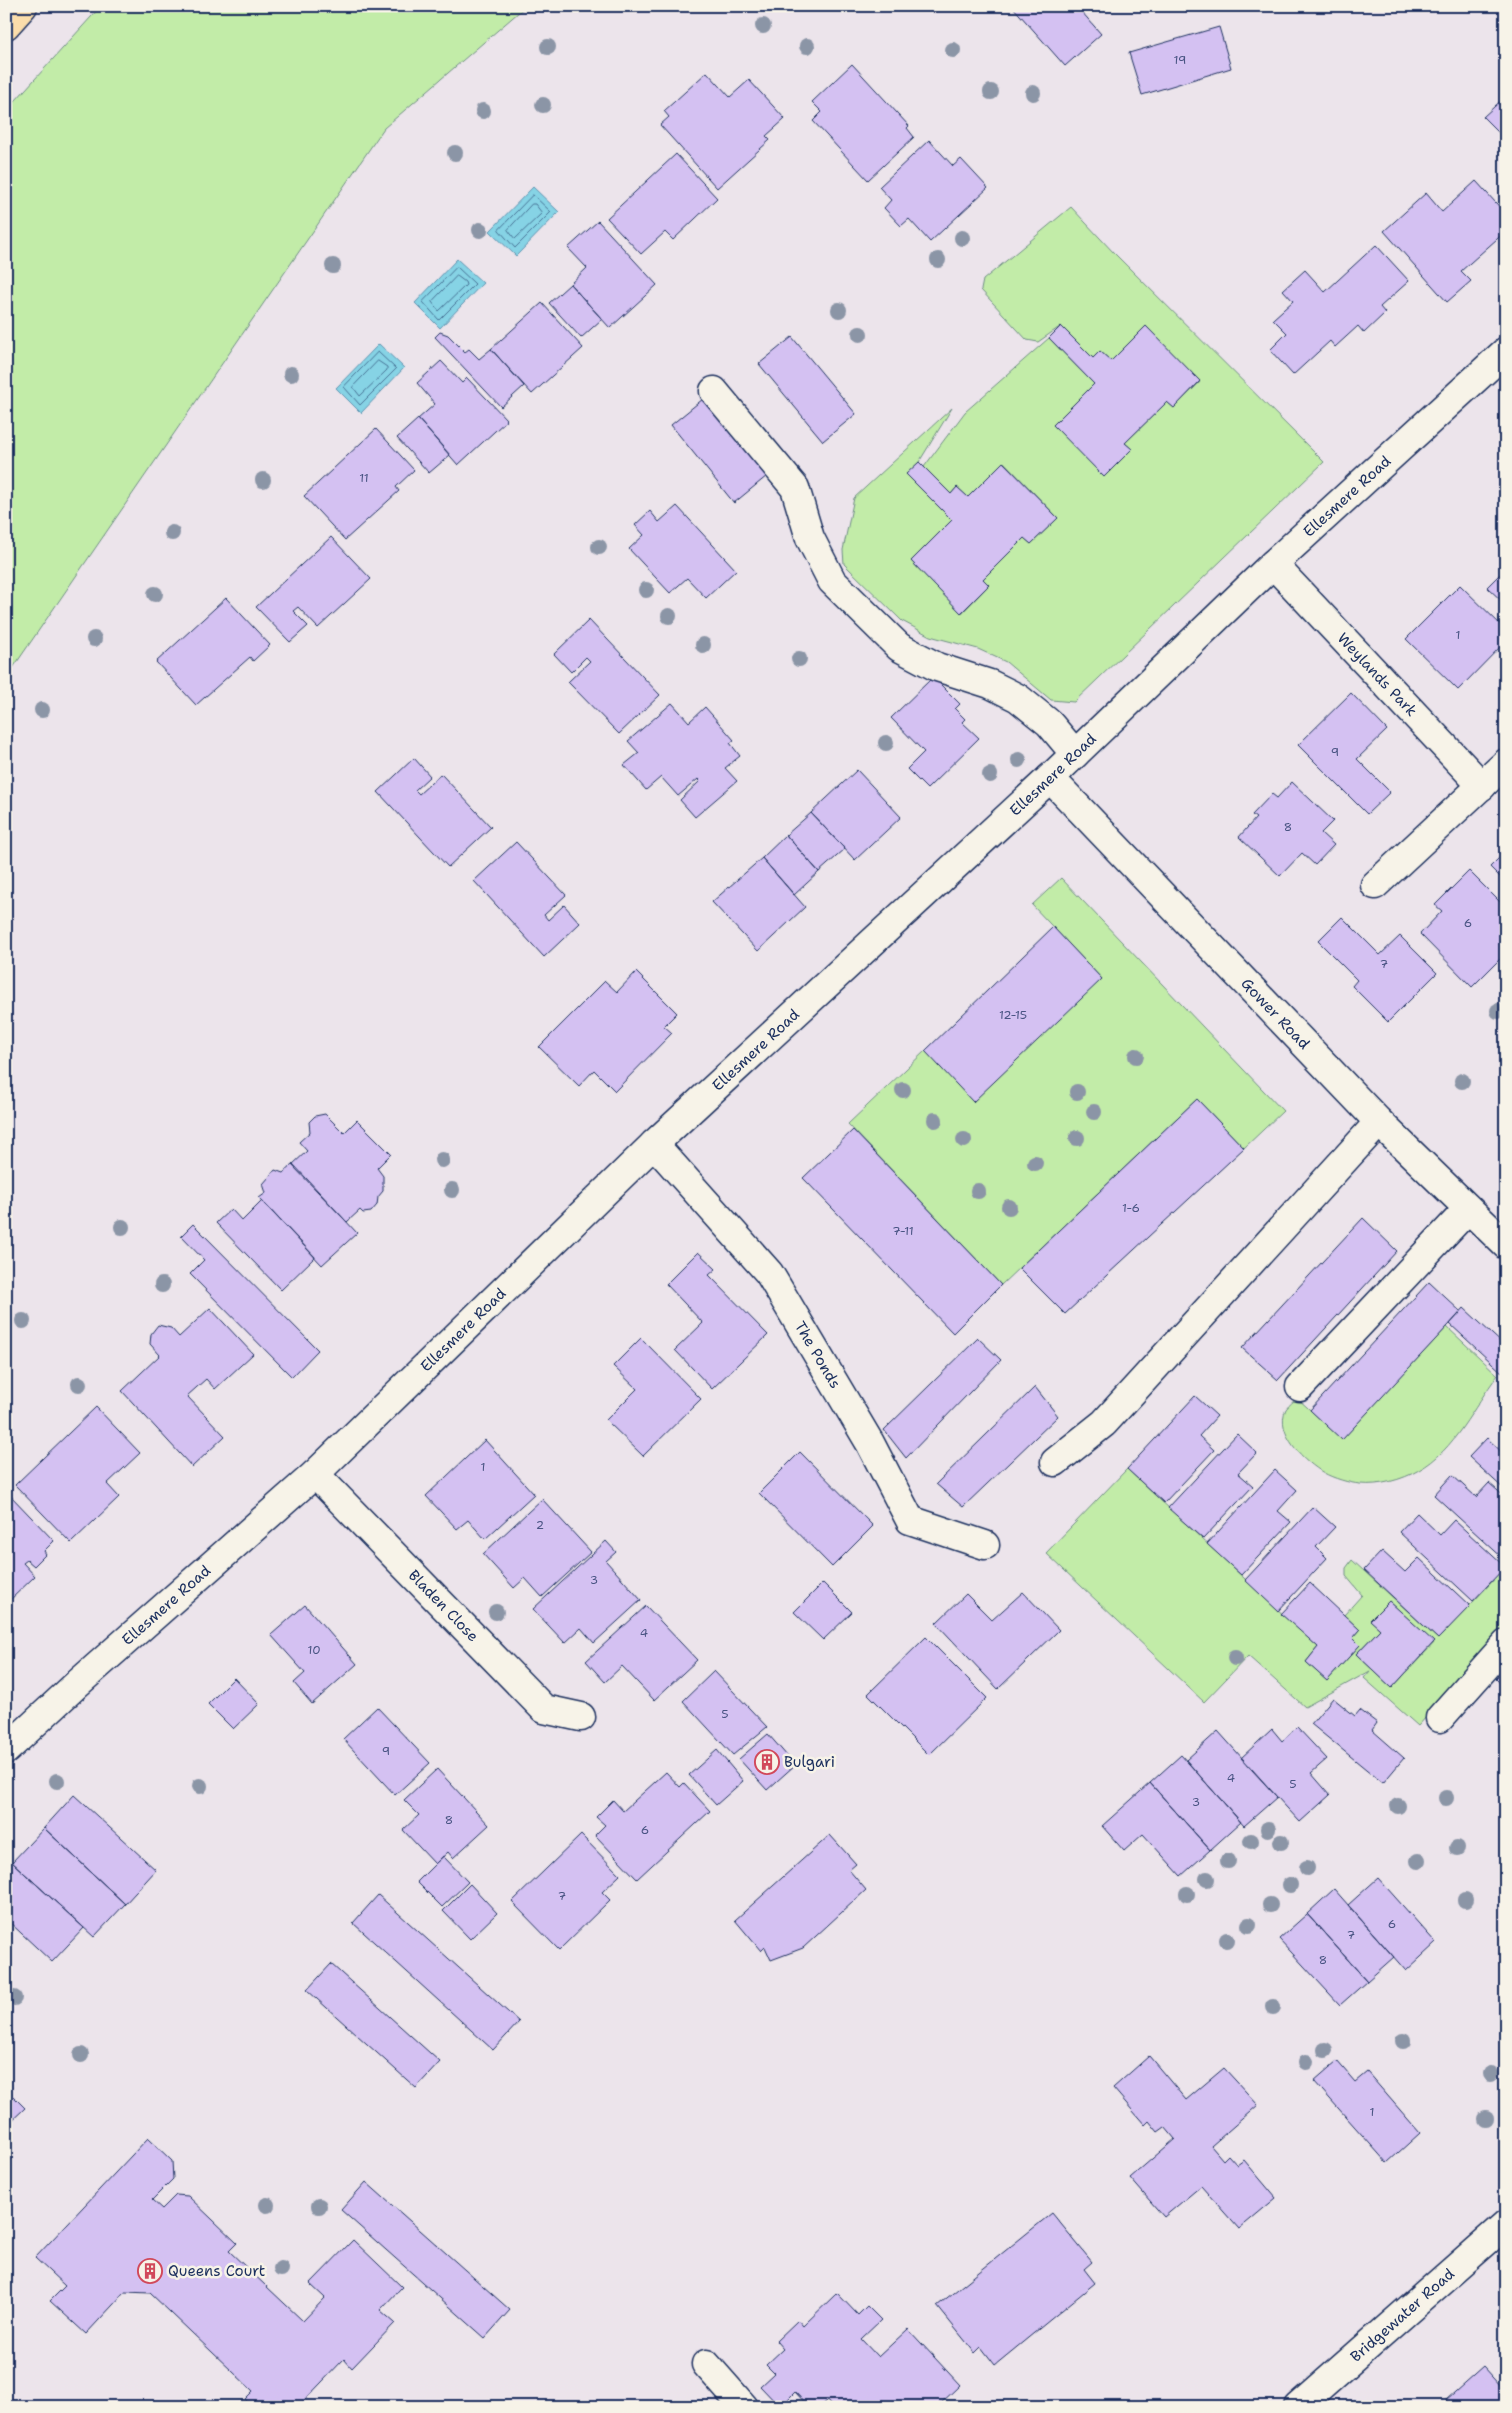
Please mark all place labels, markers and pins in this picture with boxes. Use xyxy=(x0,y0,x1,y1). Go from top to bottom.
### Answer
building icon: Bulgari xyxy=(754,1749,780,1775)
place label: Bulgari xyxy=(784,1752,835,1772)
building icon: Queens Court xyxy=(137,2258,163,2284)
place label: Queens Court xyxy=(168,2261,265,2281)

